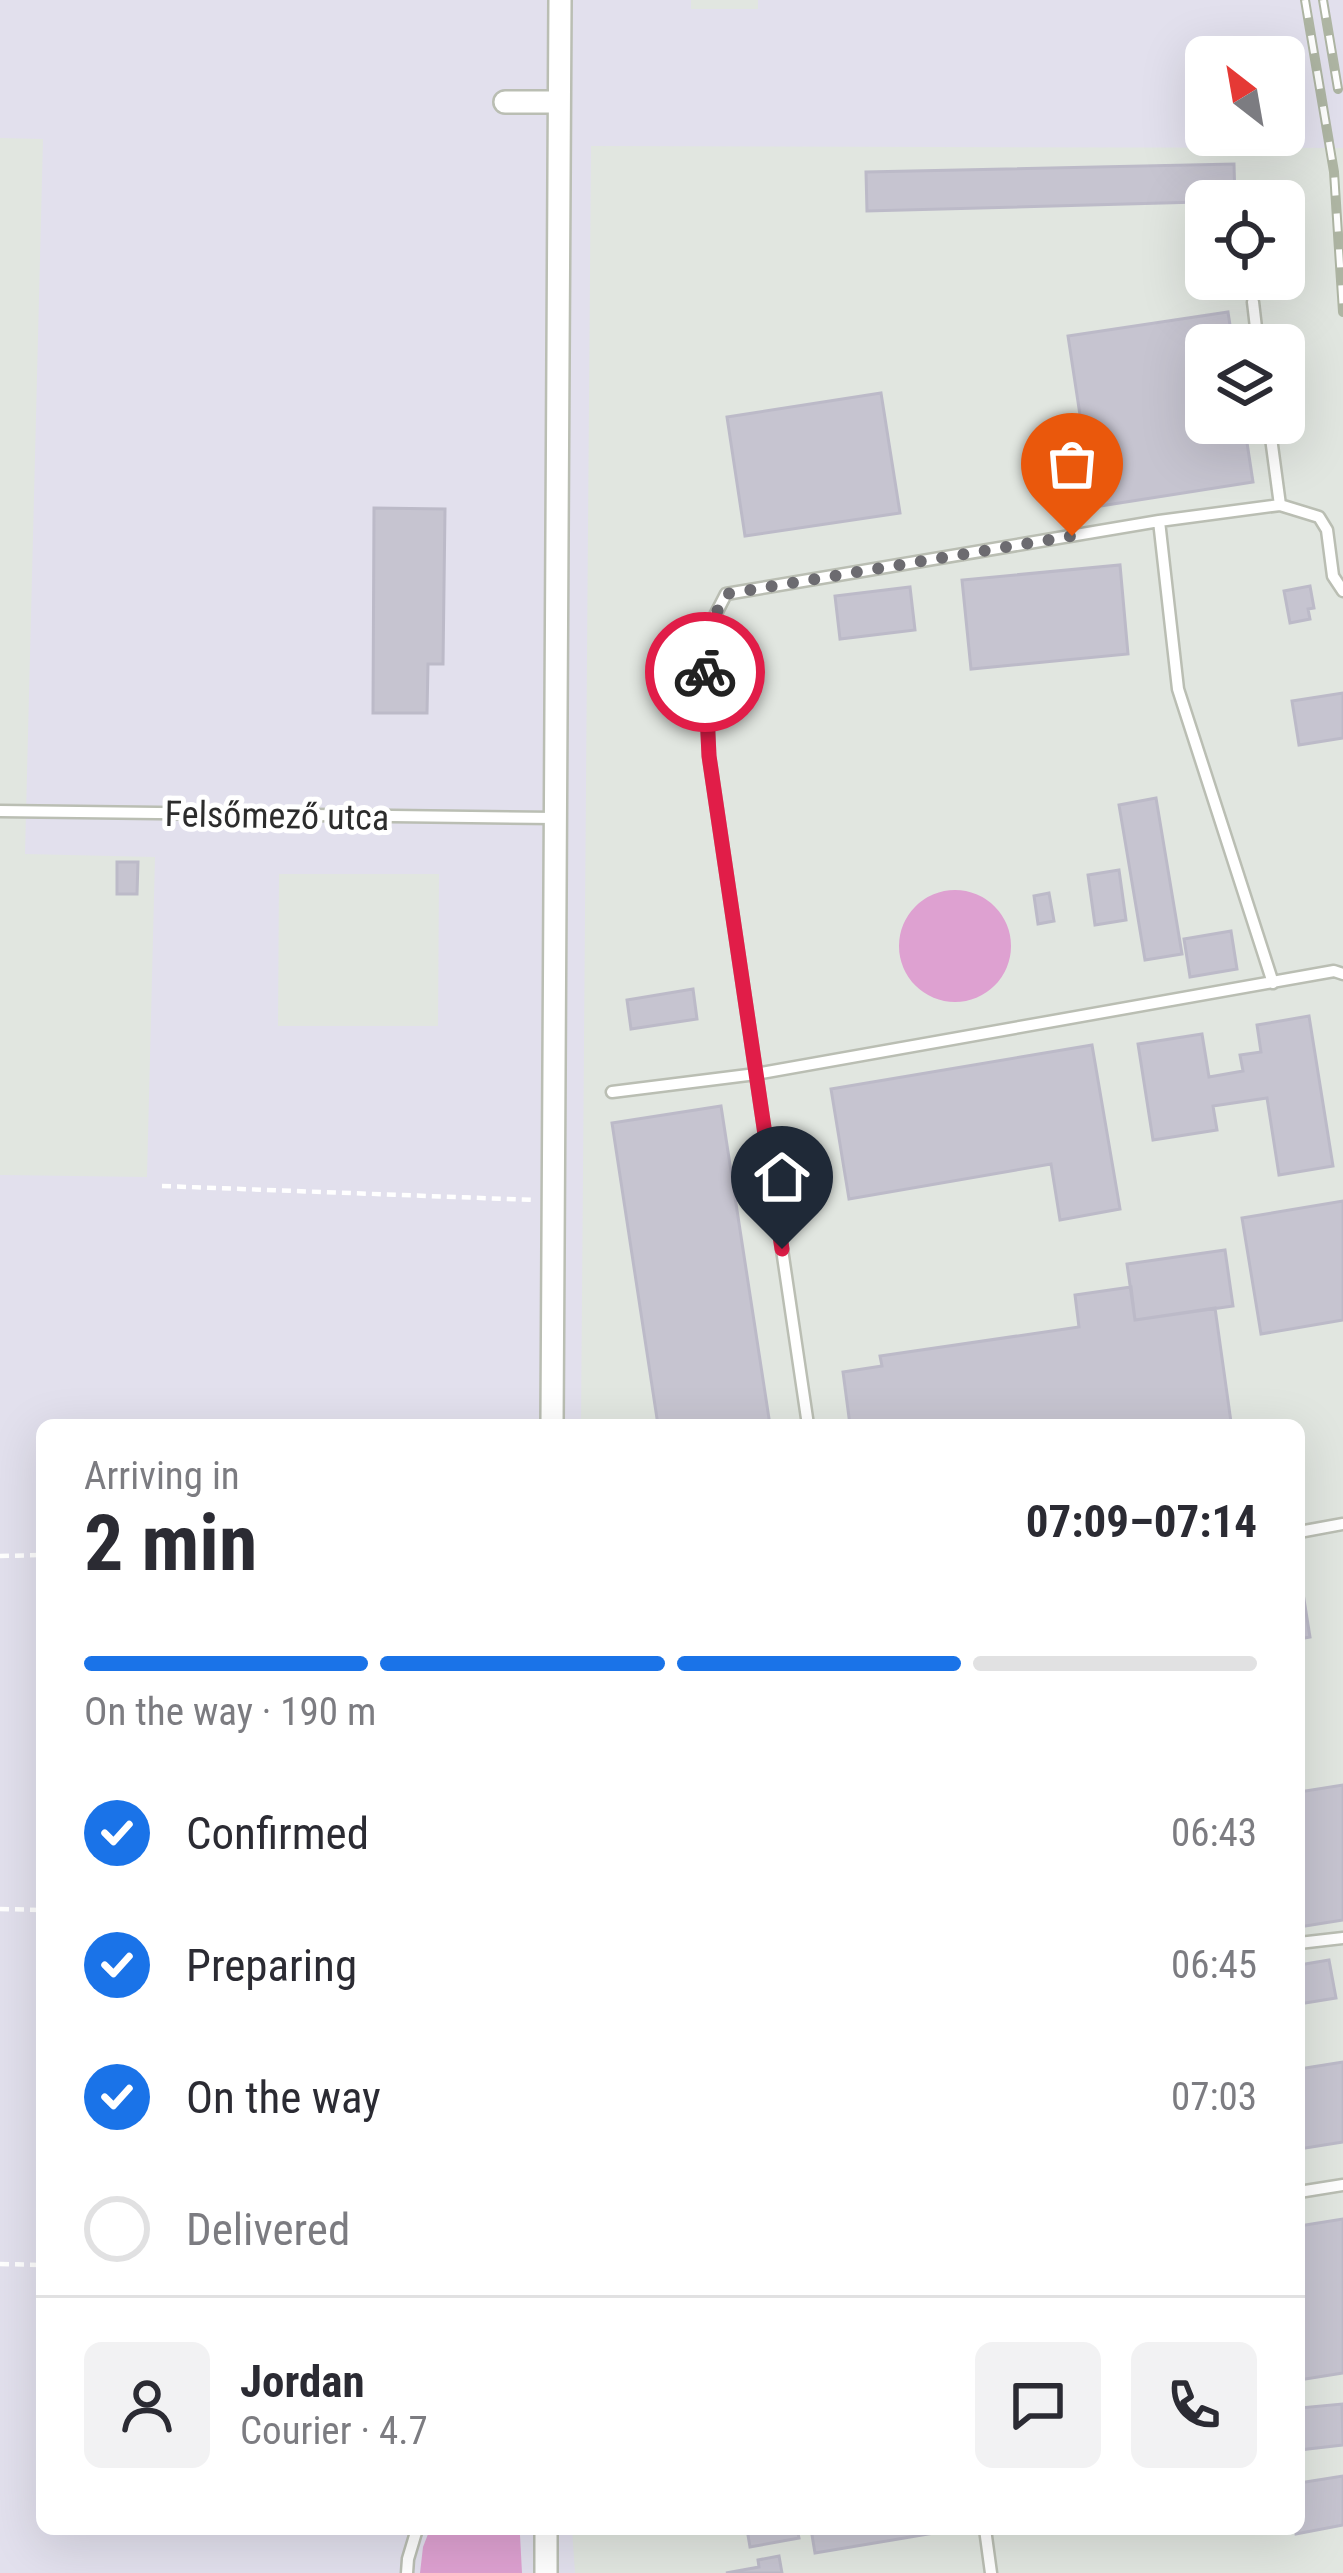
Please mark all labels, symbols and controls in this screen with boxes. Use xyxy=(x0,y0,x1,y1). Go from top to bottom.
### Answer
north arrow xyxy=(1185,36,1305,156)
map controls xyxy=(1185,36,1305,444)
button: locate xyxy=(1185,180,1305,300)
button: layers xyxy=(1185,324,1305,444)
pin xyxy=(1021,413,1123,536)
icon: bag xyxy=(1039,431,1105,497)
courier xyxy=(645,612,765,732)
icon: bike xyxy=(672,639,738,705)
street label: Felsőmező utca xyxy=(164,793,390,839)
pin xyxy=(731,1126,833,1249)
icon: home xyxy=(749,1144,815,1210)
text: Arriving in xyxy=(84,1453,240,1499)
text: 07:09–07:14 xyxy=(1026,1495,1257,1548)
text: 2 min xyxy=(84,1498,257,1589)
text: On the way · 190 m xyxy=(84,1689,376,1735)
icon: check xyxy=(84,1800,150,1866)
text: Confirmed xyxy=(186,1807,369,1860)
text: 06:43 xyxy=(1171,1810,1257,1856)
icon: check xyxy=(84,1932,150,1998)
text: Preparing xyxy=(186,1939,357,1992)
text: 06:45 xyxy=(1171,1942,1257,1988)
icon: check xyxy=(84,2064,150,2130)
text: On the way xyxy=(186,2071,381,2124)
text: 07:03 xyxy=(1171,2074,1257,2120)
text: Delivered xyxy=(186,2203,350,2256)
button: person xyxy=(84,2342,210,2468)
button: chat xyxy=(975,2342,1101,2468)
button: phone xyxy=(1131,2342,1257,2468)
text: Jordan xyxy=(240,2355,365,2408)
text: Courier · 4.7 xyxy=(240,2408,428,2454)

